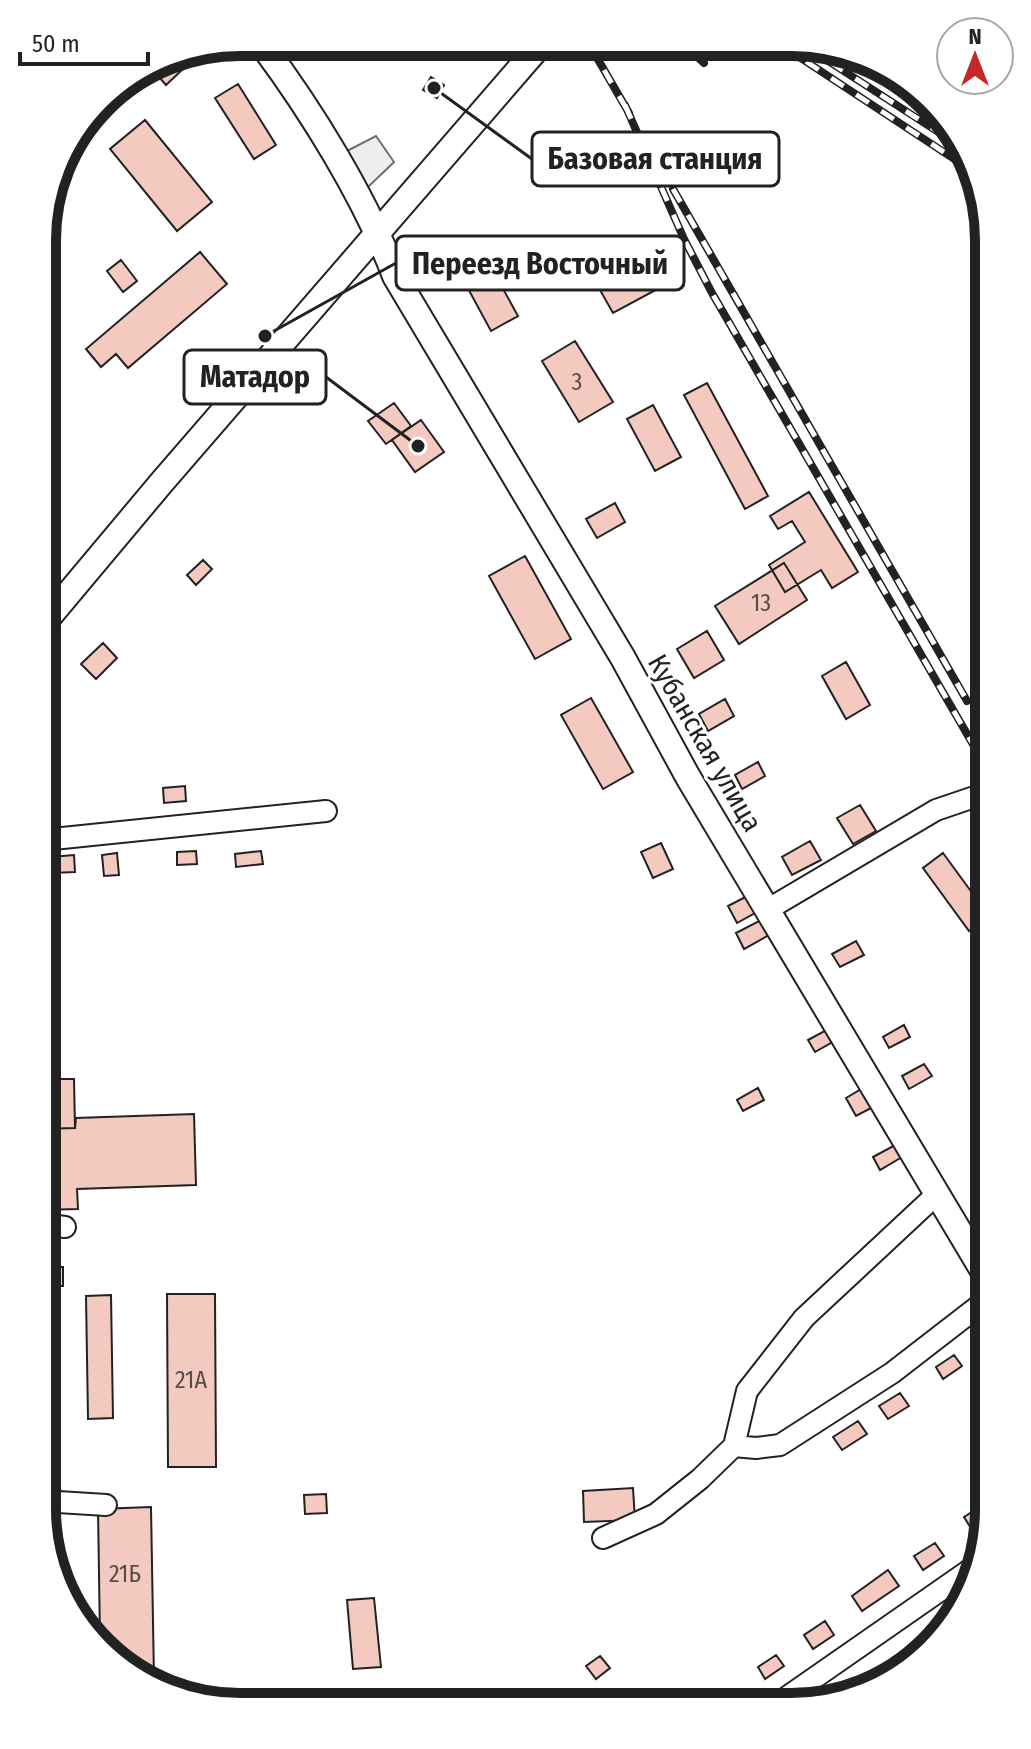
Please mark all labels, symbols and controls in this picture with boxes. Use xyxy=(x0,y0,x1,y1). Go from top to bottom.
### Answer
scale bar xyxy=(20,16,148,66)
north arrow xyxy=(935,16,1015,96)
text: N xyxy=(968,23,982,50)
text: 50 m xyxy=(32,30,80,58)
callout: Базовая станция xyxy=(532,132,779,186)
text: Базовая станция xyxy=(548,141,762,177)
callout: Переезд Восточный xyxy=(396,236,684,290)
text: Переезд Восточный xyxy=(412,246,668,282)
callout: Матадор xyxy=(184,350,326,404)
text: Матадор xyxy=(200,359,310,395)
house number: 3 xyxy=(572,368,582,396)
house number: 13 xyxy=(751,589,771,617)
street label: Кубанская улица xyxy=(641,649,769,837)
house number: 21А xyxy=(175,1366,207,1394)
house number: 21Б xyxy=(109,1560,141,1588)

